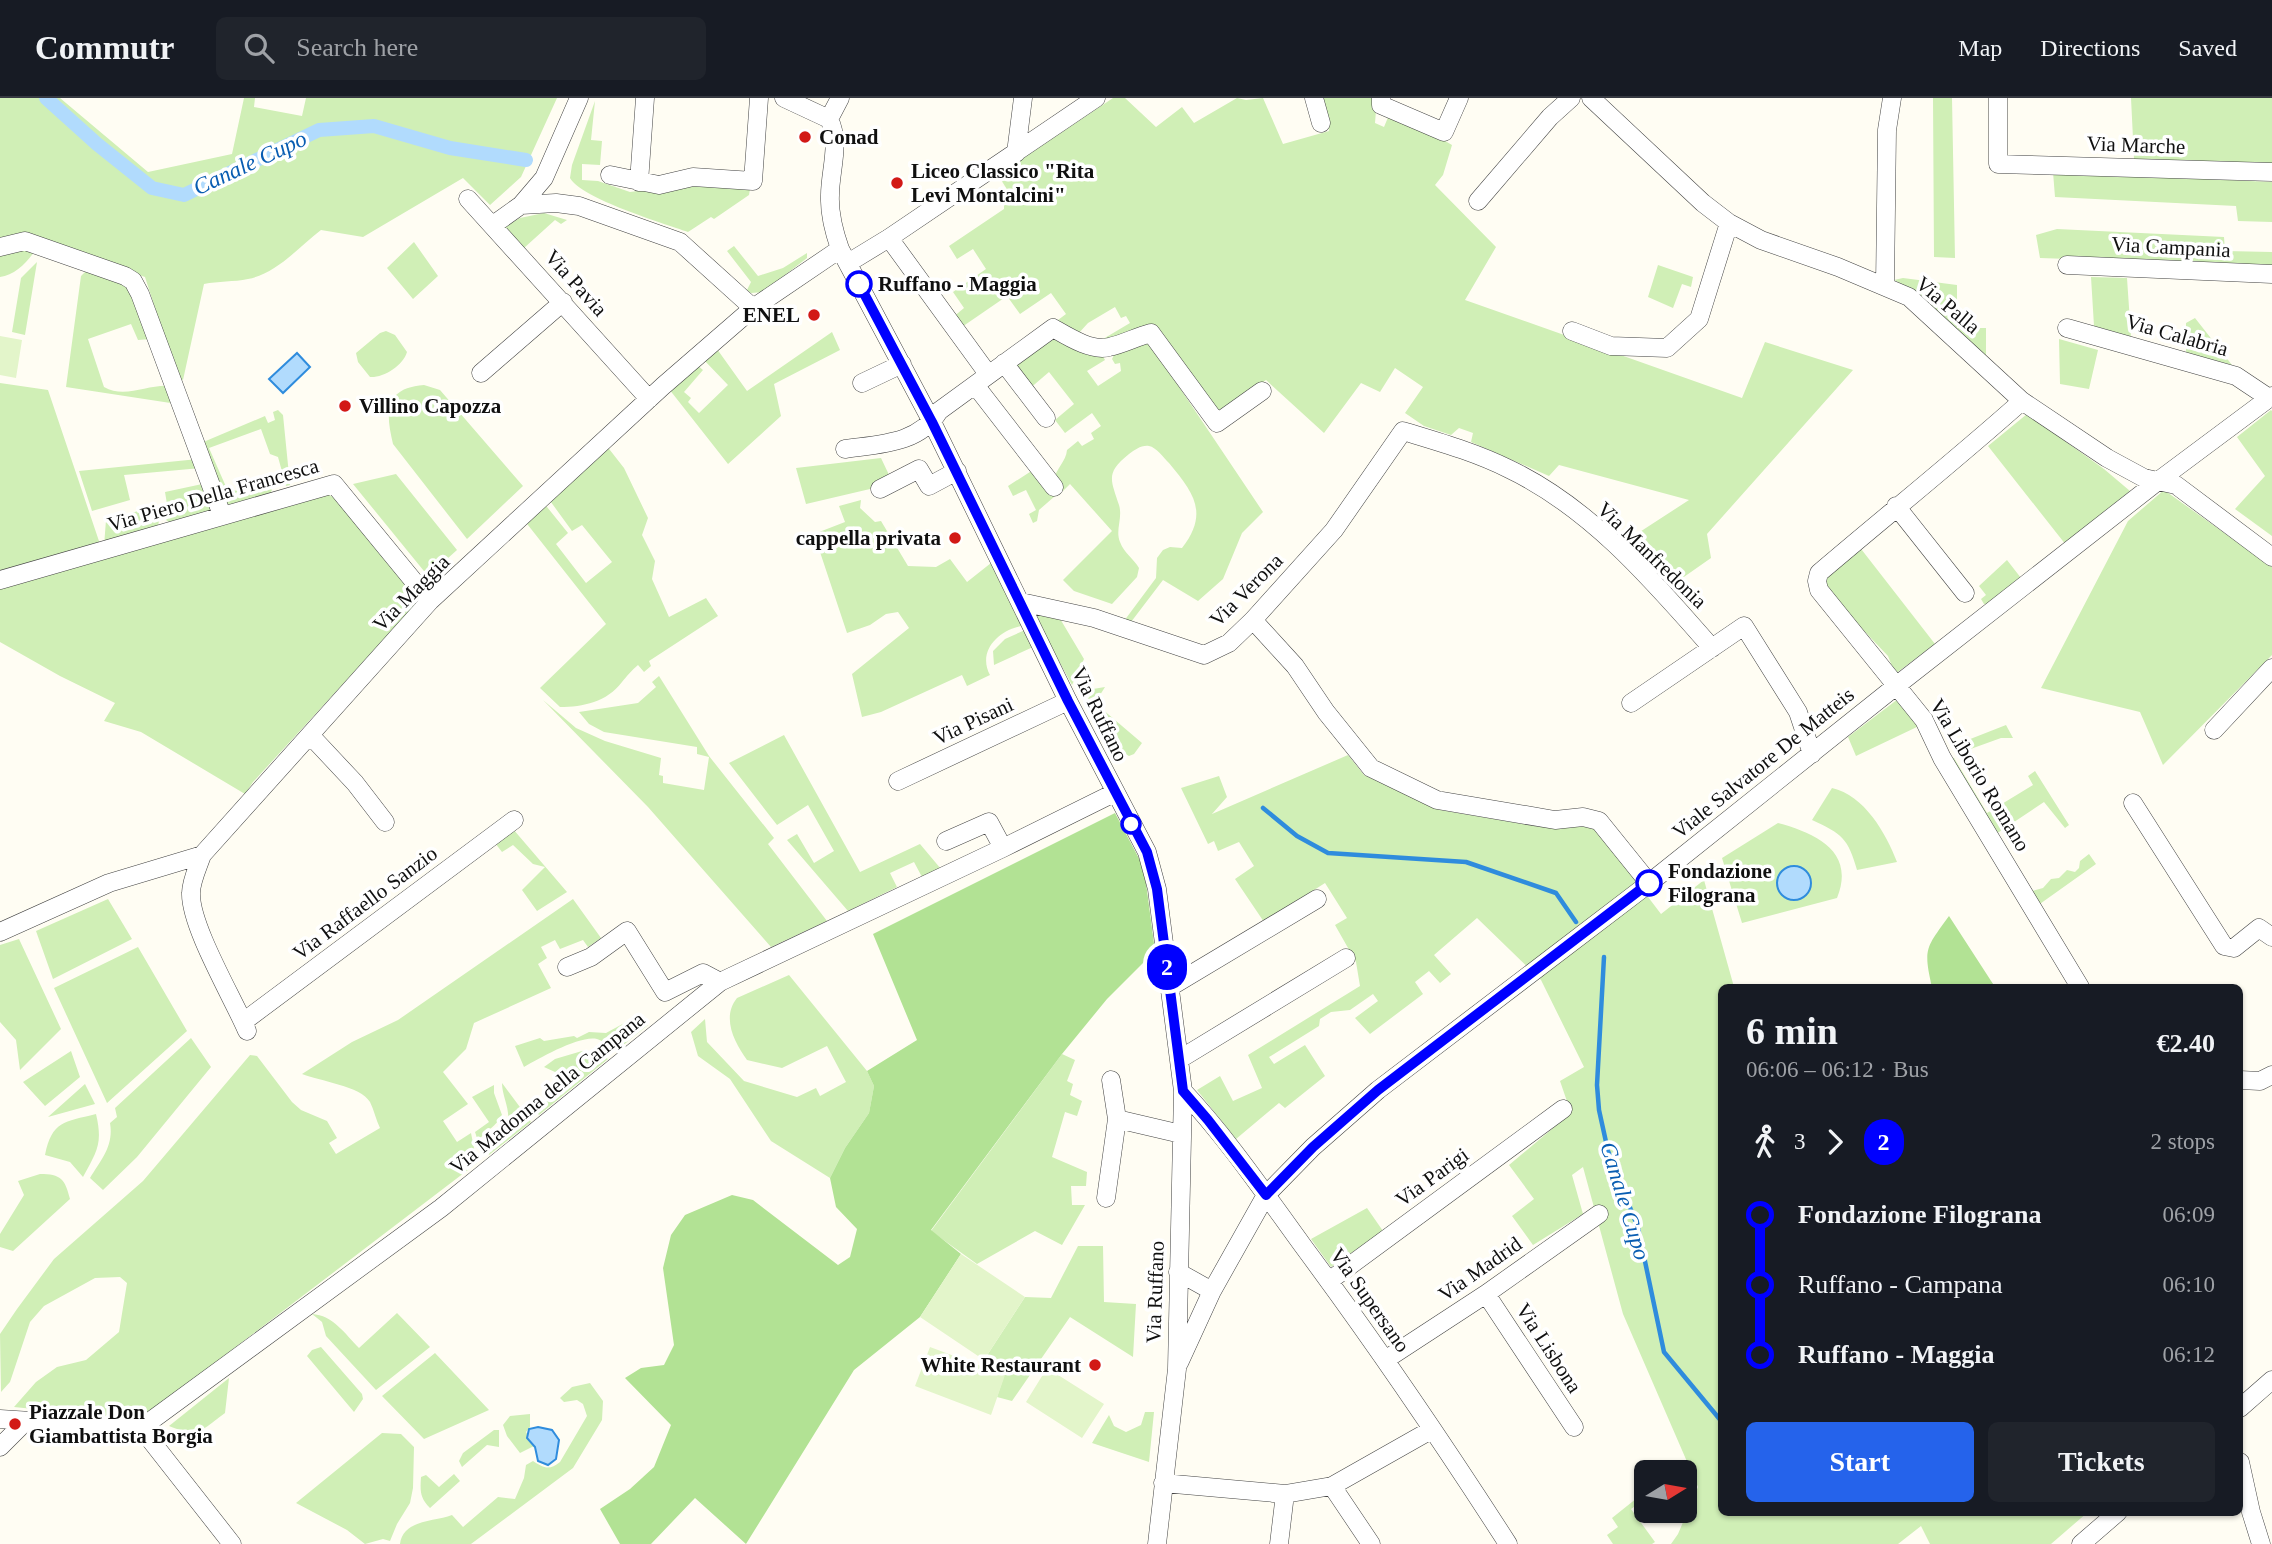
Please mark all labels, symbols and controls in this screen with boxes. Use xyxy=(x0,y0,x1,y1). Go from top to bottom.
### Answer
search box xyxy=(216,17,706,80)
icon: search xyxy=(240,29,278,67)
text: Commutr xyxy=(35,30,174,66)
text: Search here xyxy=(296,33,418,62)
text: Map xyxy=(1958,35,2002,61)
text: Directions xyxy=(2040,35,2140,61)
text: Saved xyxy=(2178,35,2237,61)
place label: Conad xyxy=(819,125,879,149)
water label: Canale Cupo xyxy=(189,126,311,200)
marker: Conad xyxy=(797,129,813,145)
street label: Via Marche xyxy=(2086,131,2186,159)
place label: Liceo Classico "Rita Levi Montalcini" xyxy=(911,159,1095,207)
marker: Liceo Classico "Rita Levi Montalcini" xyxy=(889,175,905,191)
street label: Via Campania xyxy=(2111,232,2232,262)
street label: Via Pavia xyxy=(540,245,612,322)
marker: Ruffano - Maggia xyxy=(846,271,872,297)
street label: Via Palla xyxy=(1911,271,1985,339)
place label: Ruffano - Maggia xyxy=(878,272,1037,296)
place label: ENEL xyxy=(743,303,800,327)
marker: ENEL xyxy=(806,307,822,323)
street label: Via Calabria xyxy=(2123,309,2232,361)
place label: Villino Capozza xyxy=(359,394,502,418)
marker: Villino Capozza xyxy=(337,398,353,414)
street label: Via Piero Della Francesca xyxy=(105,453,322,537)
street label: Via Manfredonia xyxy=(1592,497,1712,614)
place label: cappella privata xyxy=(796,526,941,550)
marker: cappella privata xyxy=(947,530,963,546)
street label: Via Verona xyxy=(1204,548,1288,632)
street label: Via Maggia xyxy=(368,549,455,636)
street label: Via Ruffano xyxy=(1067,663,1133,765)
street label: Viale Salvatore De Matteis xyxy=(1667,682,1859,844)
street label: Via Pisani xyxy=(929,692,1017,750)
street label: Via Liborio Romano xyxy=(1925,694,2035,856)
unlabelled marker xyxy=(1121,814,1141,834)
street label: Via Raffaello Sanzio xyxy=(288,841,442,965)
place label: Fondazione Filograna xyxy=(1668,859,1772,907)
marker: Fondazione Filograna xyxy=(1636,870,1662,896)
line badge: 2 xyxy=(1144,944,1190,990)
text: 2 xyxy=(1161,954,1173,980)
street label: Via Madonna della Campana xyxy=(445,1006,650,1179)
text: 6 min xyxy=(1746,1010,1838,1052)
text: €2.40 xyxy=(2157,1029,2215,1058)
text: 06:06 – 06:12 · Bus xyxy=(1746,1057,1929,1082)
icon: walk xyxy=(1746,1123,1784,1161)
icon: forward xyxy=(1816,1123,1854,1161)
text: 3 xyxy=(1794,1129,1806,1154)
text: 2 xyxy=(1878,1129,1890,1155)
text: 2 stops xyxy=(2150,1129,2215,1154)
water label: Canale Cupo xyxy=(1595,1139,1655,1263)
street label: Via Parigi xyxy=(1391,1142,1473,1212)
text: Fondazione Filograna xyxy=(1798,1200,2041,1229)
text: 06:09 xyxy=(2163,1202,2215,1227)
street label: Via Madrid xyxy=(1434,1231,1527,1306)
street label: Via Ruffano xyxy=(1141,1240,1169,1344)
street label: Via Supersano xyxy=(1325,1243,1415,1357)
text: Ruffano - Campana xyxy=(1798,1270,2003,1299)
text: 06:10 xyxy=(2163,1272,2215,1297)
street label: Via Lisbona xyxy=(1511,1299,1587,1398)
text: Ruffano - Maggia xyxy=(1798,1340,1994,1369)
text: 06:12 xyxy=(2163,1342,2215,1367)
place label: White Restaurant xyxy=(921,1353,1081,1377)
marker: White Restaurant xyxy=(1087,1357,1103,1373)
place label: Piazzale Don Giambattista Borgia xyxy=(29,1400,213,1448)
marker: Piazzale Don Giambattista Borgia xyxy=(7,1416,23,1432)
button: Start xyxy=(1746,1422,1974,1502)
button: Tickets xyxy=(1988,1422,2215,1502)
north arrow xyxy=(1634,1460,1698,1522)
map controls xyxy=(1634,1460,1697,1523)

